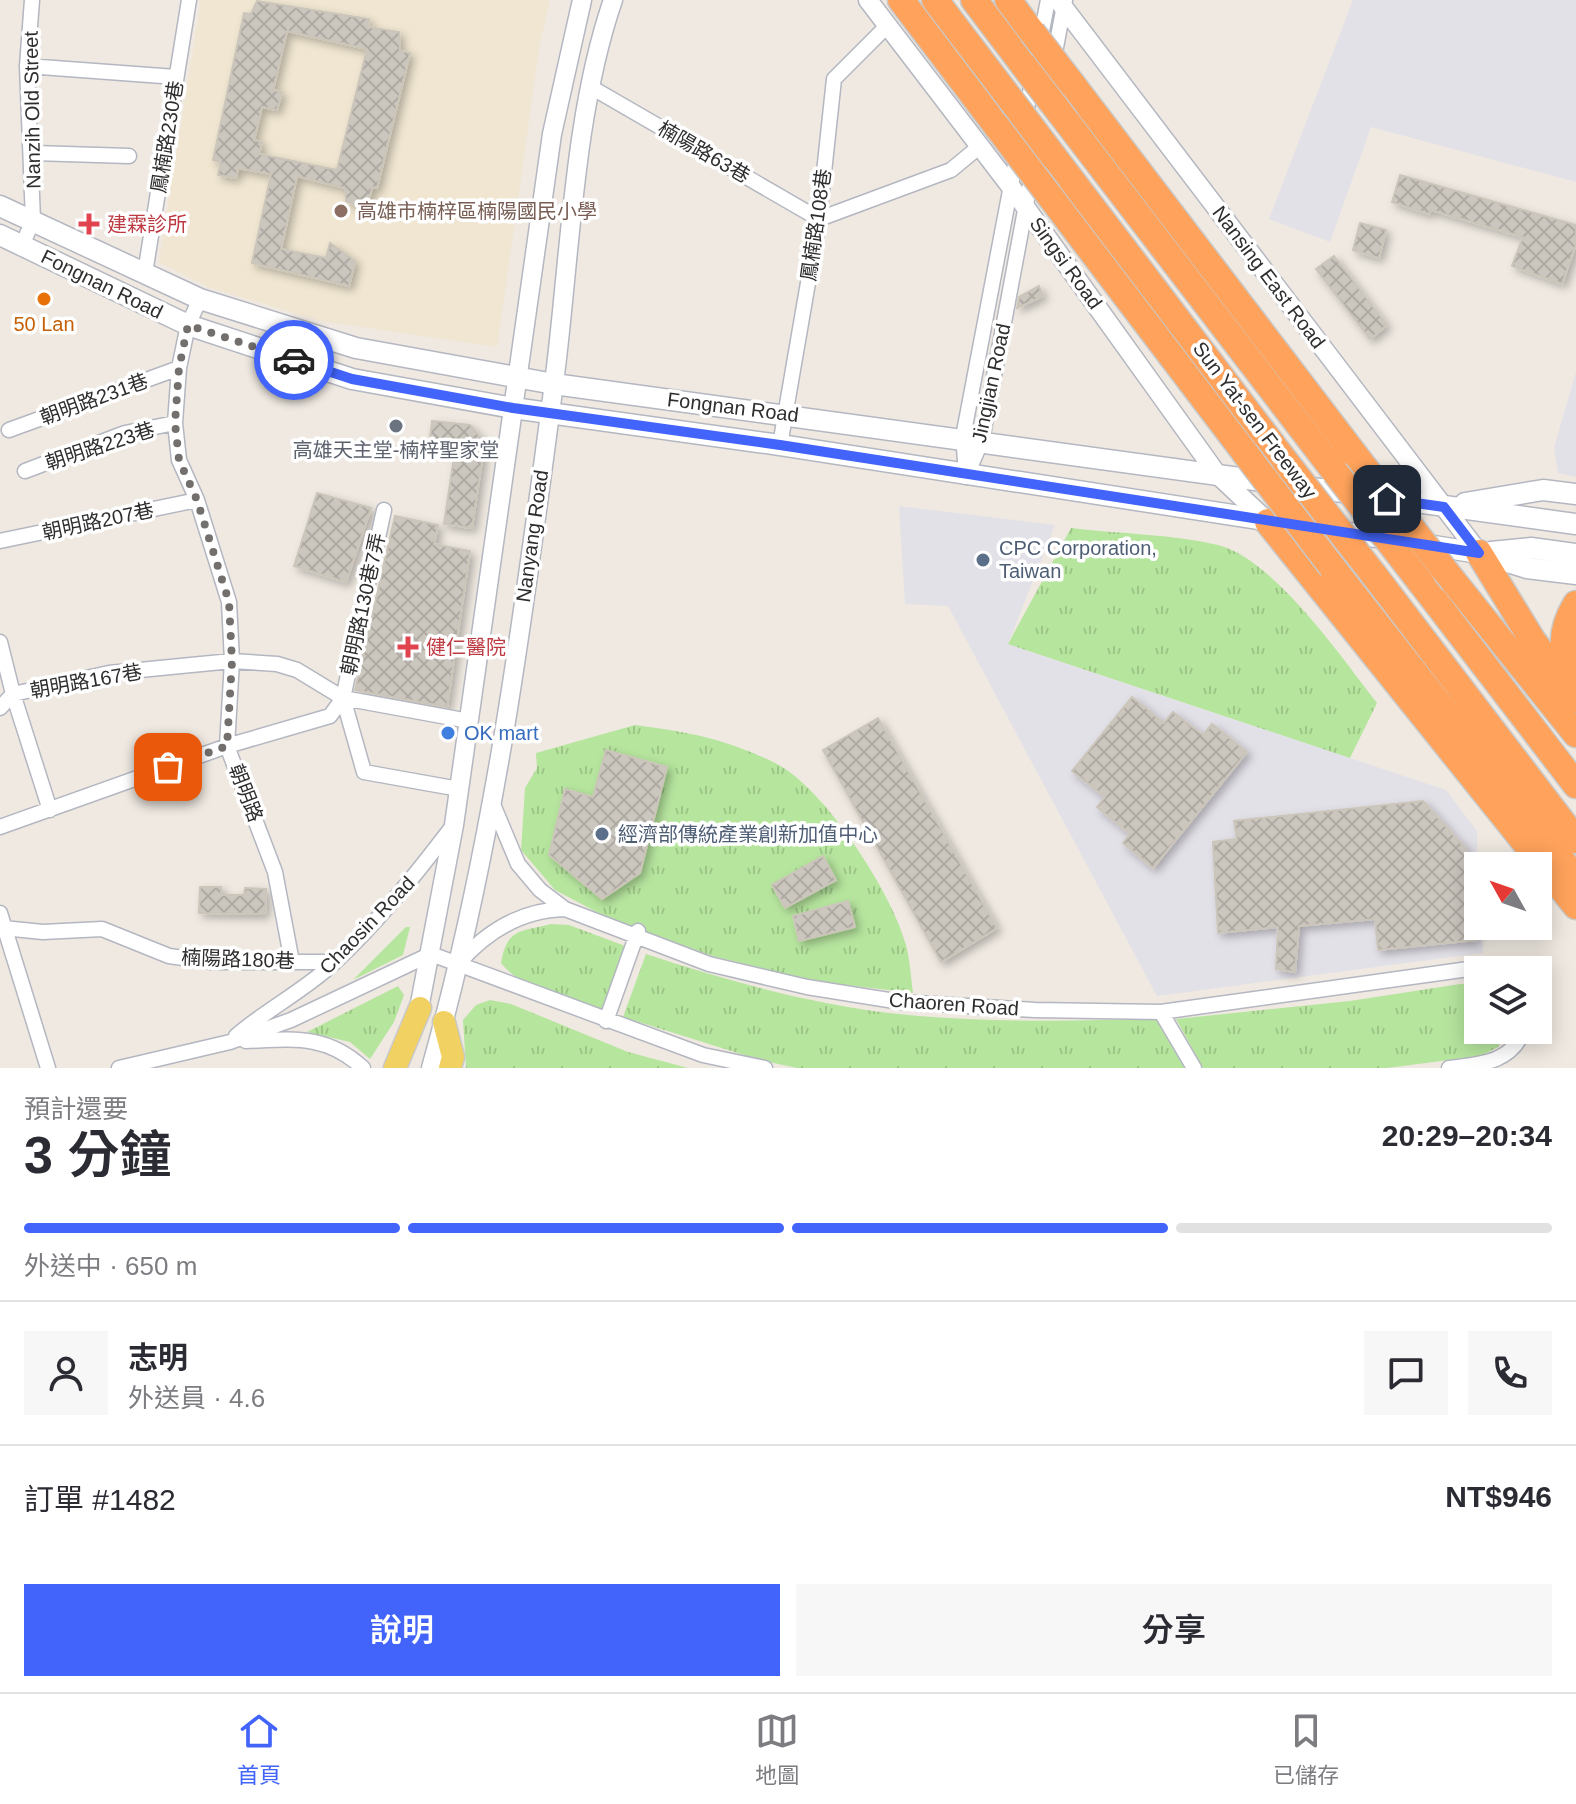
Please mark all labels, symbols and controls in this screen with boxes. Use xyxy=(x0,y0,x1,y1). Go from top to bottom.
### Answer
street label: Nanzih Old Street xyxy=(20,30,44,189)
street label: 鳳楠路230巷 xyxy=(147,79,187,195)
street label: 楠陽路63巷 xyxy=(654,117,754,187)
street label: 鳳楠路108巷 xyxy=(797,167,835,283)
place label: 高雄市楠梓區楠陽國民小學 xyxy=(357,200,597,222)
marker: 高雄市楠梓區楠陽國民小學 xyxy=(332,202,350,220)
street label: Nansing East Road xyxy=(1208,202,1330,352)
marker: 建霖診所 xyxy=(78,213,100,235)
place label: 建霖診所 xyxy=(107,213,187,235)
street label: Singsi Road xyxy=(1025,213,1107,313)
street label: Fongnan Road xyxy=(38,245,166,323)
marker: 50 Lan xyxy=(35,290,53,308)
place label: 50 Lan xyxy=(13,313,75,335)
courier xyxy=(254,320,334,400)
street label: Jingjian Road xyxy=(968,321,1014,445)
street label: Sun Yat-sen Freeway xyxy=(1189,337,1321,503)
icon: car xyxy=(272,338,316,382)
street label: 朝明路231巷 xyxy=(37,369,151,429)
street label: Fongnan Road xyxy=(666,388,800,426)
marker: 高雄天主堂-楠梓聖家堂 xyxy=(387,417,405,435)
street label: 朝明路223巷 xyxy=(43,418,157,474)
place label: 高雄天主堂-楠梓聖家堂 xyxy=(293,439,499,461)
pin xyxy=(1353,465,1421,533)
street label: Nanyang Road xyxy=(512,468,552,604)
icon: home xyxy=(1365,477,1409,521)
street label: 朝明路207巷 xyxy=(40,498,156,544)
street label: 朝明路130巷7弄 xyxy=(337,531,389,677)
place label: CPC Corporation, Taiwan xyxy=(999,537,1157,582)
marker: CPC Corporation, Taiwan xyxy=(974,551,992,569)
marker: 健仁醫院 xyxy=(397,636,419,658)
place label: 健仁醫院 xyxy=(426,636,506,658)
street label: 朝明路167巷 xyxy=(28,660,144,702)
place label: OK mart xyxy=(464,722,539,744)
marker: OK mart xyxy=(439,724,457,742)
pin xyxy=(134,733,202,801)
icon: bag xyxy=(146,745,190,789)
street label: 朝明路 xyxy=(225,761,267,825)
place label: 經濟部傳統產業創新加值中心 xyxy=(618,823,878,845)
marker: 經濟部傳統產業創新加值中心 xyxy=(593,825,611,843)
north arrow xyxy=(1464,852,1552,940)
map controls xyxy=(1464,852,1552,1044)
street label: Chaosin Road xyxy=(315,872,419,978)
street label: 楠陽路180巷 xyxy=(181,946,295,972)
button: layers xyxy=(1464,956,1552,1044)
street label: Chaoren Road xyxy=(888,988,1020,1020)
text: 預計還要 xyxy=(24,1094,128,1124)
text: 20:29–20:34 xyxy=(1382,1119,1552,1152)
text: 3 分鐘 xyxy=(24,1126,171,1184)
text: 外送中 · 650 m xyxy=(24,1251,197,1281)
button: person xyxy=(24,1331,108,1415)
button: chat xyxy=(1364,1331,1448,1415)
button: phone xyxy=(1468,1331,1552,1415)
text: 志明 xyxy=(128,1341,188,1374)
text: 外送員 · 4.6 xyxy=(128,1383,265,1413)
text: NT$946 xyxy=(1445,1480,1552,1513)
text: 訂單 #1482 xyxy=(24,1483,176,1516)
button: 說明 xyxy=(24,1584,780,1676)
button: 分享 xyxy=(796,1584,1552,1676)
tab: 首頁 xyxy=(237,1709,281,1789)
tab: 地圖 xyxy=(755,1709,799,1789)
tab: 已儲存 xyxy=(1273,1709,1339,1789)

